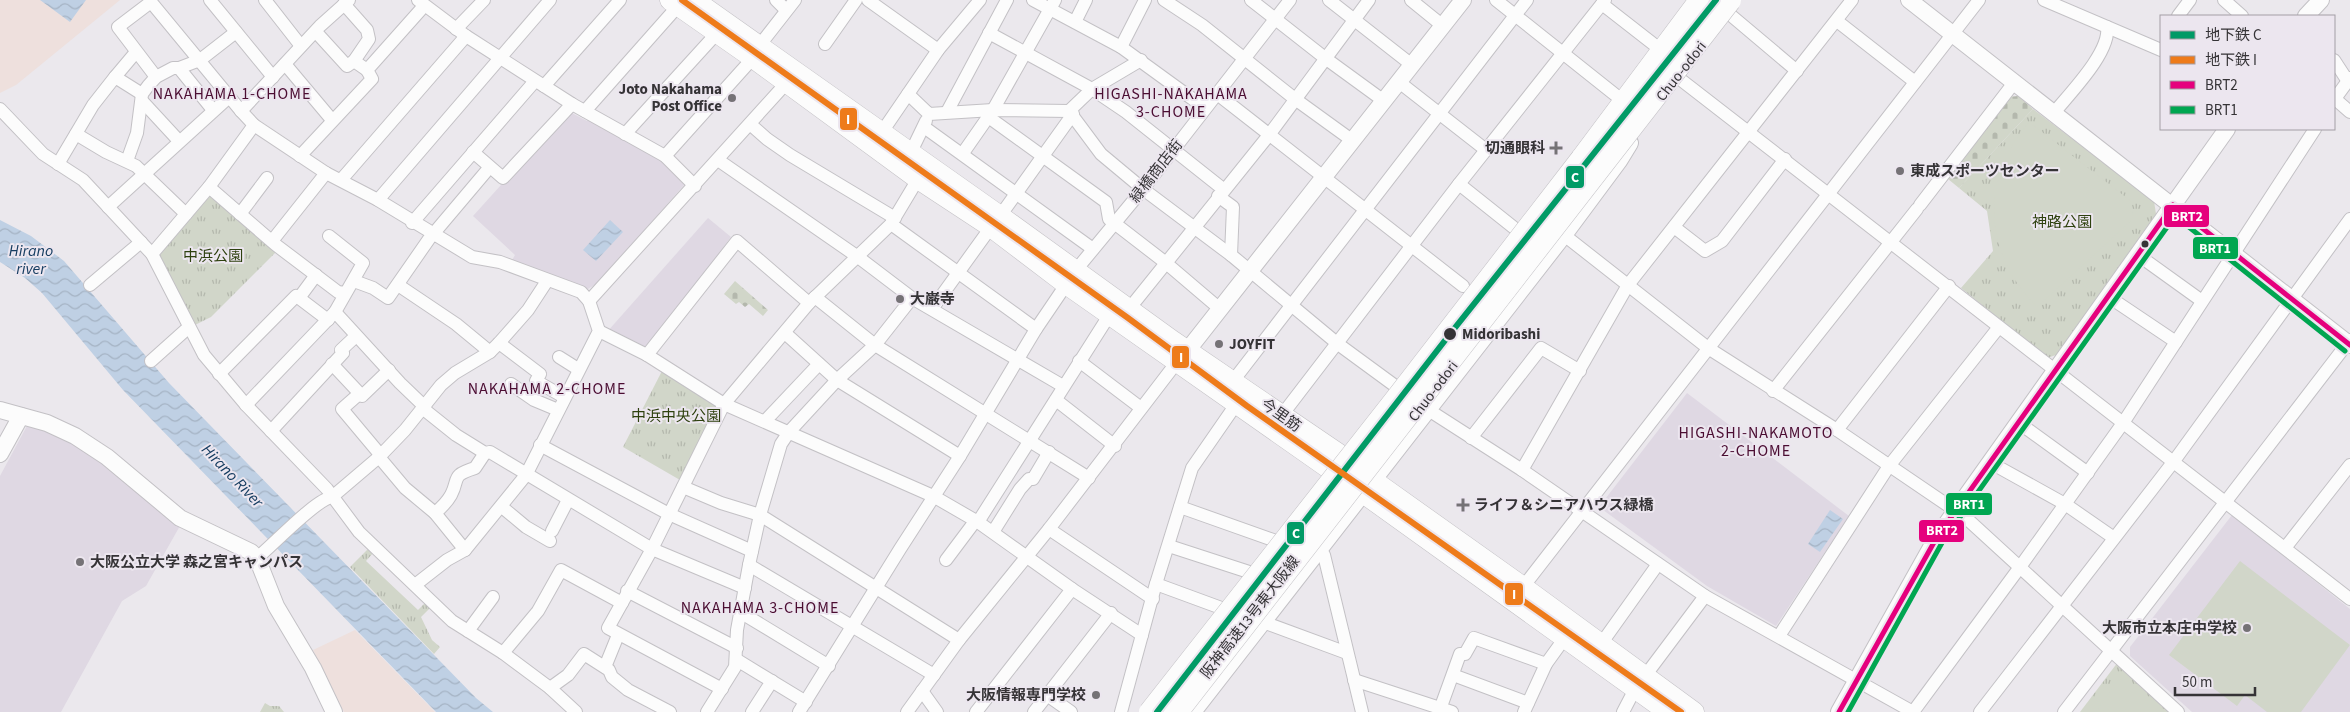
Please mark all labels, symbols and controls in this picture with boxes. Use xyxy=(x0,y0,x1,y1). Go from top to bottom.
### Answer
legend xyxy=(2160,15,2335,130)
text: 地下鉄 C xyxy=(2205,25,2262,46)
street label: Chuo-odori xyxy=(1651,37,1712,106)
text: 地下鉄 I xyxy=(2205,50,2257,71)
text: BRT2 xyxy=(2205,75,2238,96)
place label: Joto Nakahama Post Office xyxy=(619,79,722,117)
district label: NAKAHAMA 1-CHOME xyxy=(153,83,311,105)
district label: HIGASHI-NAKAHAMA 3-CHOME xyxy=(1094,83,1248,123)
marker: Joto Nakahama Post Office xyxy=(726,92,738,104)
text: BRT1 xyxy=(2205,100,2238,121)
line badge: I xyxy=(839,107,858,131)
text: I xyxy=(846,110,850,130)
street label: 緑橋商店街 xyxy=(1125,135,1188,207)
place label: 切通眼科 xyxy=(1485,138,1545,159)
marker: 切通眼科 xyxy=(1549,141,1563,155)
place label: 東成スポーツセンター xyxy=(1910,161,2060,182)
line badge: C xyxy=(1565,165,1585,189)
marker: 東成スポーツセンター xyxy=(1894,165,1906,177)
text: C xyxy=(1571,168,1579,188)
line badge: BRT2 xyxy=(2163,204,2210,228)
text: BRT2 xyxy=(2171,207,2203,227)
park label: 神路公園 xyxy=(2032,212,2092,233)
line badge: BRT1 xyxy=(2192,236,2239,260)
unlabelled marker xyxy=(2140,239,2150,249)
text: BRT1 xyxy=(2199,239,2231,259)
water label: Hirano river xyxy=(9,240,53,280)
park label: 中浜公園 xyxy=(183,246,243,267)
place label: 大巌寺 xyxy=(910,289,955,310)
marker: 大巌寺 xyxy=(894,293,906,305)
place label: Midoribashi xyxy=(1462,324,1540,345)
marker: Midoribashi xyxy=(1442,326,1458,342)
place label: JOYFIT xyxy=(1229,334,1275,355)
marker: JOYFIT xyxy=(1213,338,1225,350)
line badge: I xyxy=(1171,345,1190,369)
text: I xyxy=(1179,348,1183,368)
street label: Chuo-odori xyxy=(1404,357,1463,426)
district label: NAKAHAMA 2-CHOME xyxy=(468,378,626,400)
street label: 今里筋 xyxy=(1256,394,1305,437)
park label: 中浜中央公園 xyxy=(631,406,721,427)
district label: HIGASHI-NAKAMOTO 2-CHOME xyxy=(1679,422,1833,462)
water label: Hirano River xyxy=(196,439,269,513)
line badge: BRT1 xyxy=(1945,492,1993,516)
place label: ライフ＆シニアハウス緑橋 xyxy=(1474,495,1654,516)
text: BRT1 xyxy=(1953,495,1985,515)
marker: ライフ＆シニアハウス緑橋 xyxy=(1456,498,1470,512)
line badge: BRT2 xyxy=(1918,519,1965,543)
line badge: C xyxy=(1286,521,1305,545)
text: BRT2 xyxy=(1926,521,1958,541)
text: C xyxy=(1292,524,1300,544)
place label: 大阪公立大学 森之宮キャンパス xyxy=(90,552,303,573)
street label: 阪神高速13号東大阪線 xyxy=(1196,552,1305,683)
marker: 大阪公立大学 森之宮キャンパス xyxy=(74,556,86,568)
line badge: I xyxy=(1504,582,1524,606)
text: I xyxy=(1512,585,1516,605)
district label: NAKAHAMA 3-CHOME xyxy=(681,597,839,619)
place label: 大阪市立本庄中学校 xyxy=(2102,618,2237,639)
marker: 大阪市立本庄中学校 xyxy=(2241,622,2253,634)
scale bar xyxy=(2175,664,2255,696)
text: 50 m xyxy=(2182,672,2212,693)
place label: 大阪情報専門学校 xyxy=(966,685,1086,706)
marker: 大阪情報専門学校 xyxy=(1090,689,1102,701)

